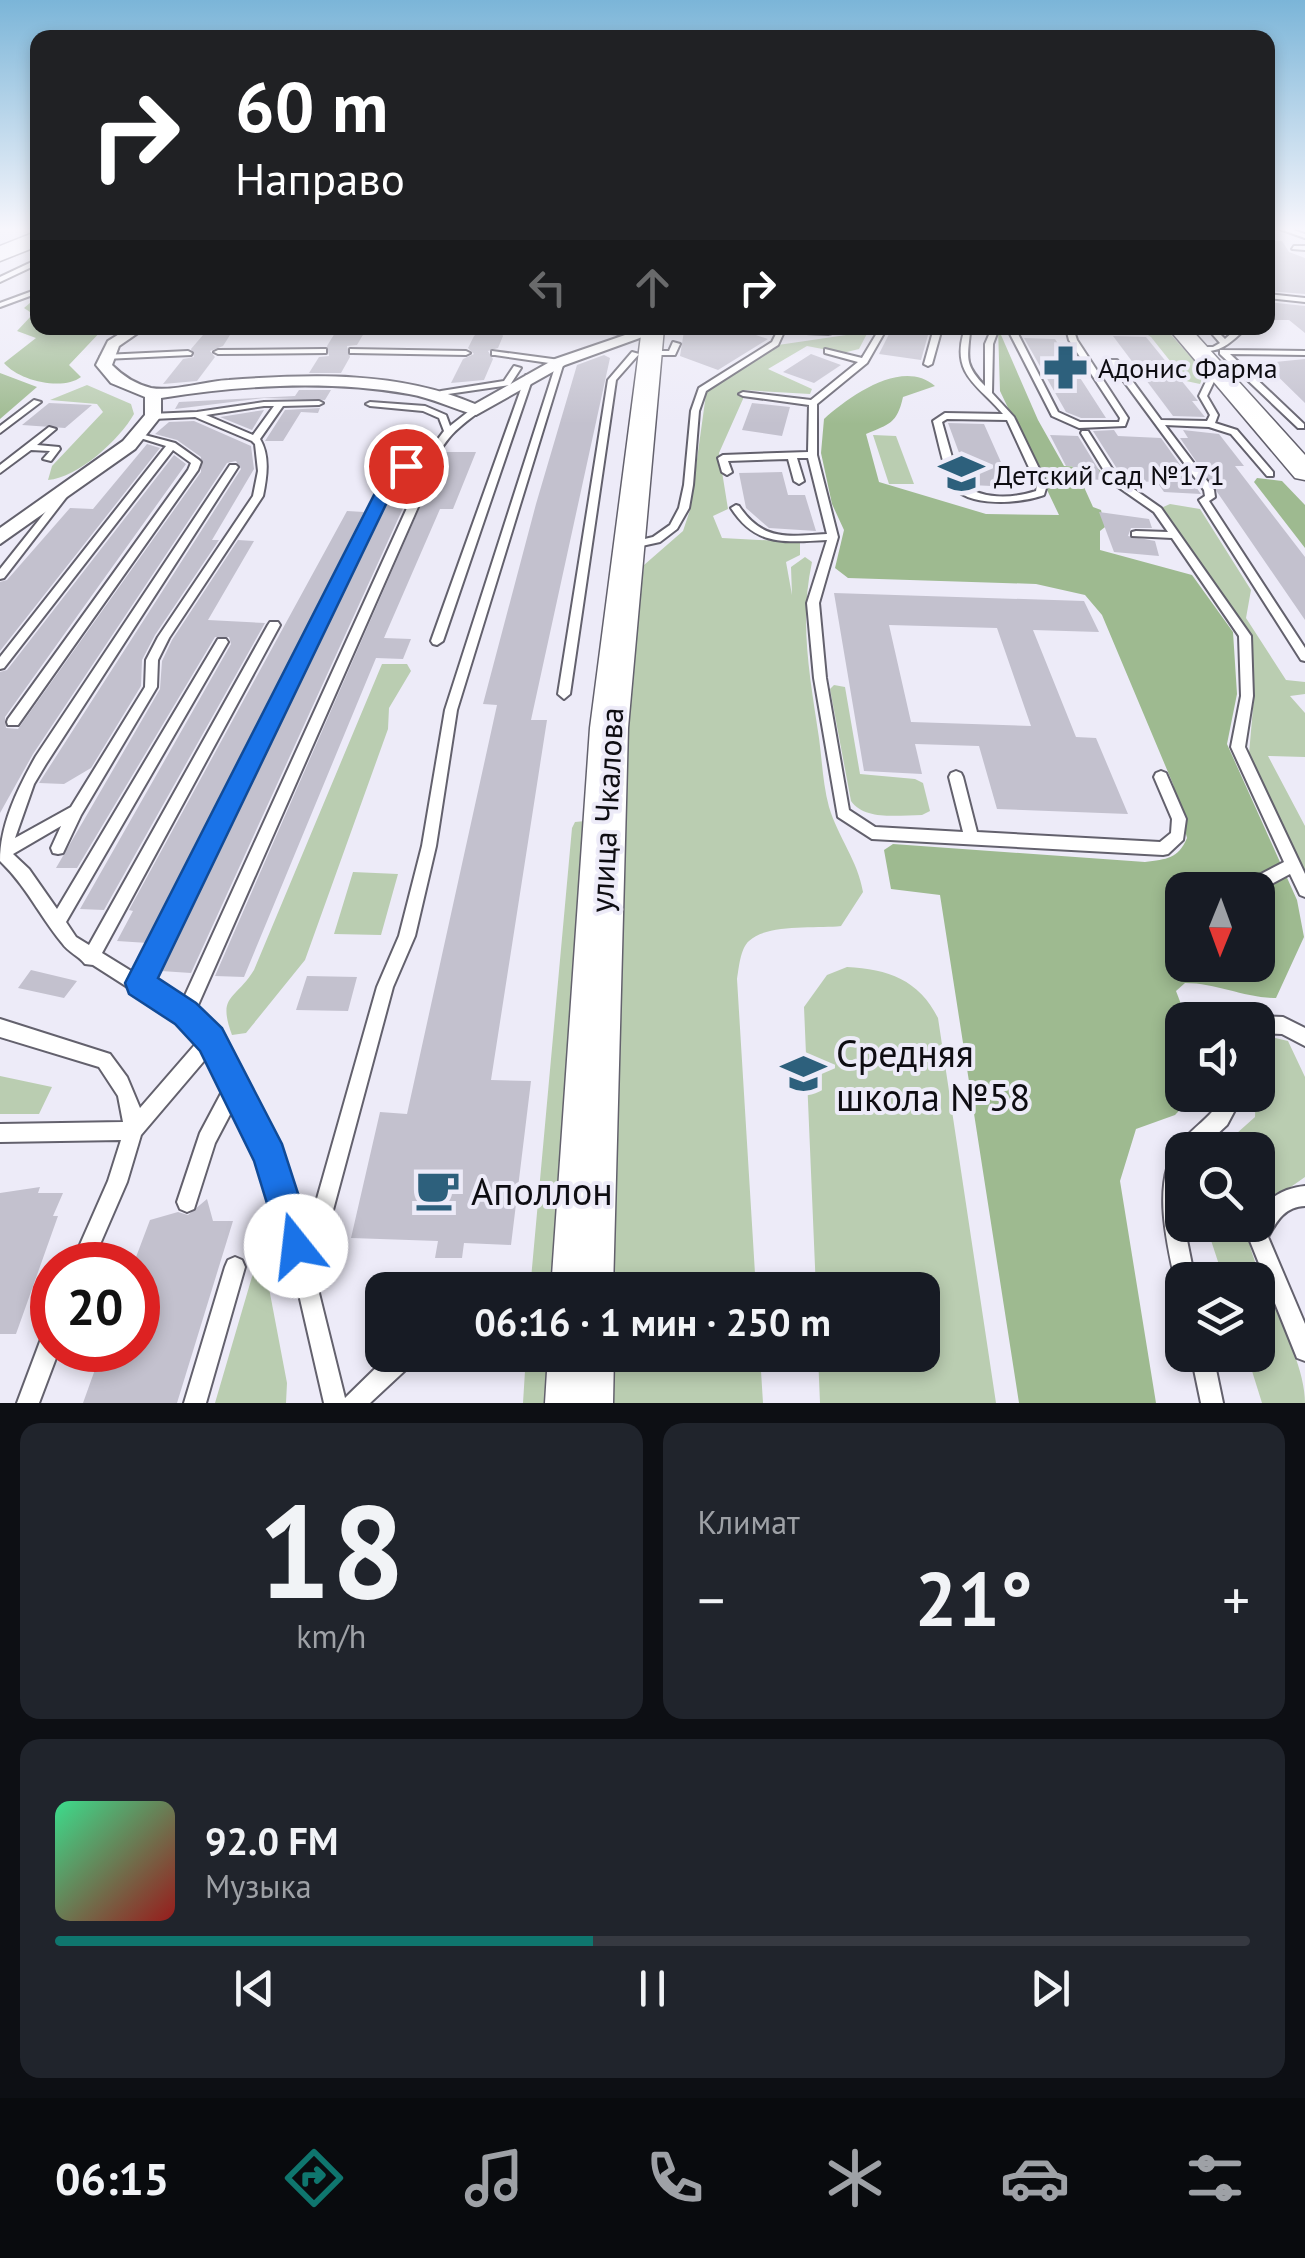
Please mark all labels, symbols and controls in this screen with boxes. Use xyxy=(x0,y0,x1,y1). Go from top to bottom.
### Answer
text: 60 m xyxy=(235,61,388,151)
icon: right xyxy=(70,70,200,200)
text: Направо xyxy=(235,149,405,207)
icon: left xyxy=(520,260,575,315)
icon: ahead xyxy=(625,260,680,315)
icon: right xyxy=(730,260,785,315)
pharmacy icon: Адонис Фарма xyxy=(1041,343,1089,391)
place label: Адонис Фарма xyxy=(1098,349,1278,386)
pin xyxy=(364,424,449,509)
icon: arrive xyxy=(379,439,434,494)
school or university icon: Детский сад №171 xyxy=(937,450,985,498)
place label: Детский сад №171 xyxy=(994,456,1225,493)
street label: улица Чкалова xyxy=(580,706,632,914)
north arrow xyxy=(1165,872,1275,982)
map controls xyxy=(1165,872,1275,1372)
button: sound xyxy=(1165,1002,1275,1112)
place label: Средняя школа №58 xyxy=(836,1028,1030,1121)
school or university icon: Средняя школа №58 xyxy=(779,1050,827,1098)
button: search xyxy=(1165,1132,1275,1242)
cafe icon: Аполлон xyxy=(414,1166,462,1214)
place label: Аполлон xyxy=(471,1166,613,1215)
position arrow xyxy=(244,1194,348,1298)
speed limit sign: 20 xyxy=(30,1242,160,1372)
button: layers xyxy=(1165,1262,1275,1372)
text: 06:16 · 1 мин · 250 m xyxy=(474,1297,831,1346)
text: 18 xyxy=(258,1466,405,1634)
text: Климат xyxy=(698,1501,800,1543)
text: 21° xyxy=(915,1550,1033,1647)
text: − xyxy=(698,1564,725,1635)
text: + xyxy=(1222,1564,1250,1635)
text: km/h xyxy=(296,1615,366,1657)
text: 92.0 FM xyxy=(205,1816,338,1865)
text: Музыка xyxy=(205,1865,312,1907)
icon: previous xyxy=(227,1961,282,2016)
icon: pause xyxy=(625,1961,680,2016)
icon: next xyxy=(1023,1961,1078,2016)
icon: directions xyxy=(279,2143,349,2213)
icon: music xyxy=(459,2143,529,2213)
icon: phone xyxy=(640,2143,710,2213)
icon: climate xyxy=(820,2143,890,2213)
icon: car xyxy=(1000,2143,1070,2213)
icon: filters xyxy=(1180,2143,1250,2213)
text: 06:15 xyxy=(55,2149,169,2207)

